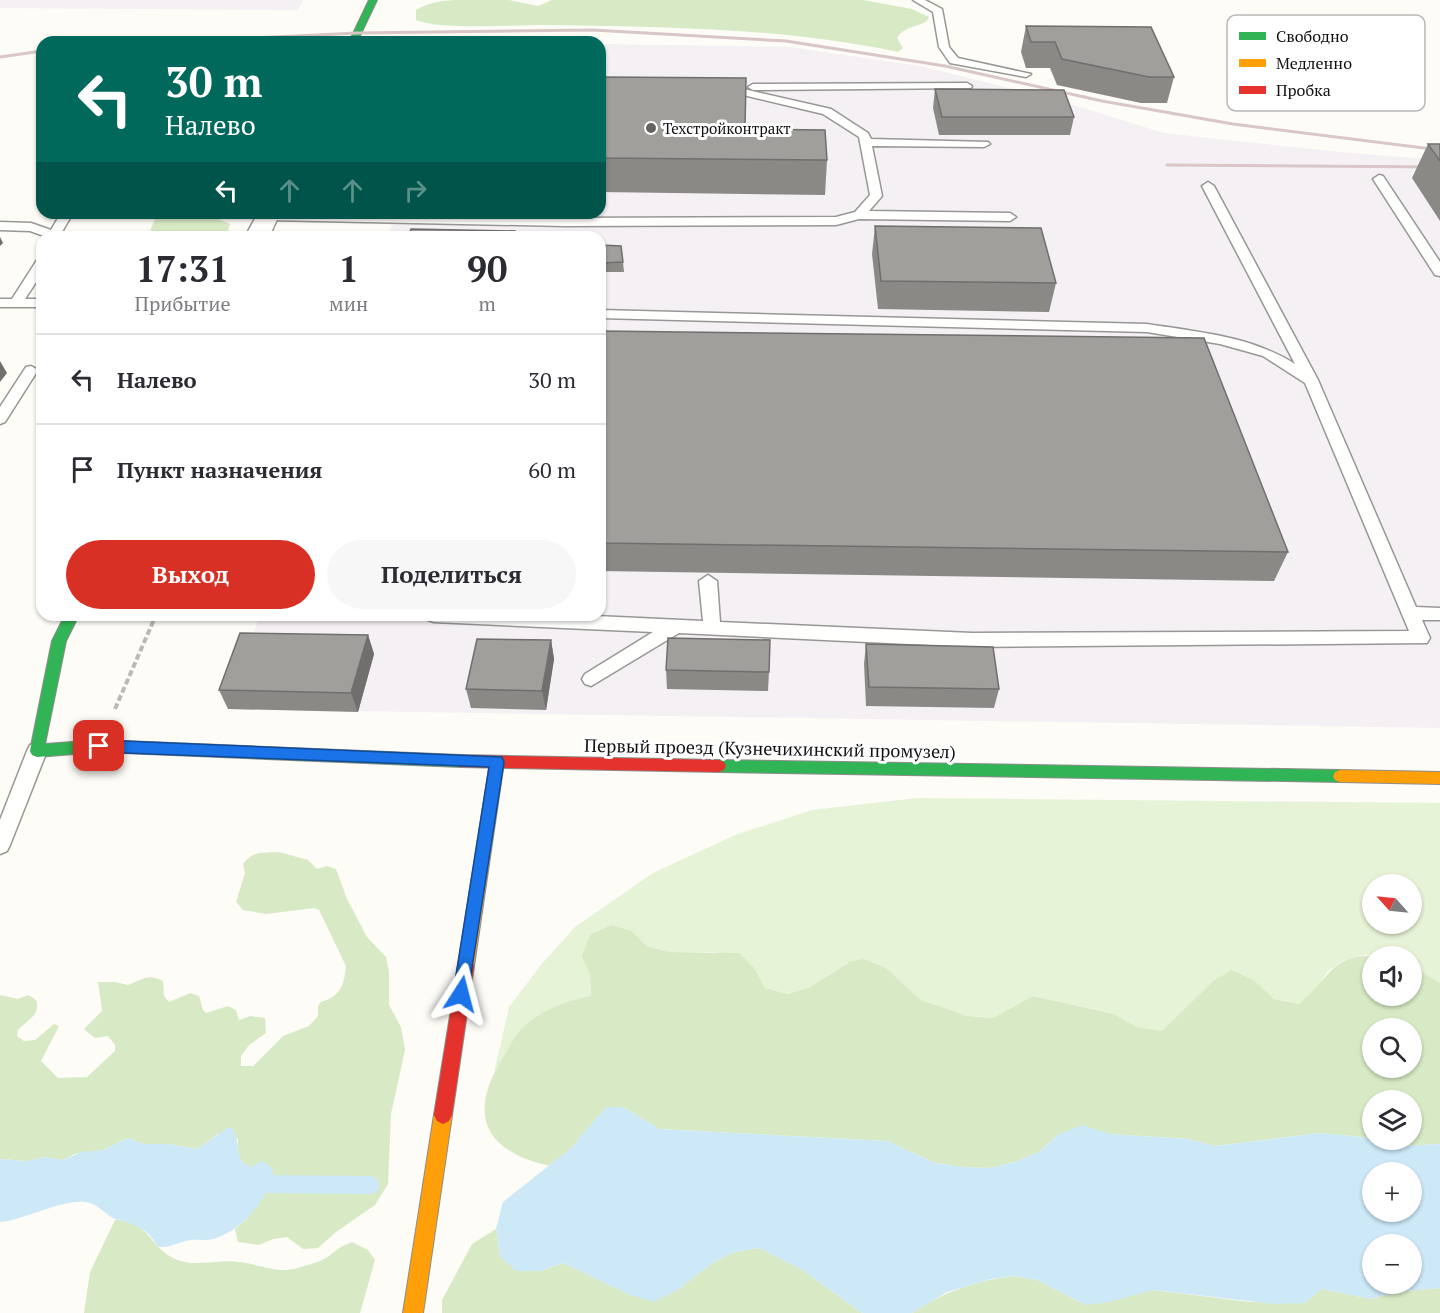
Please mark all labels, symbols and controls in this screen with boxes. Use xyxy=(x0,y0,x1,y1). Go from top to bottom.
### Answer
legend xyxy=(1227,15,1425,111)
text: Свободно xyxy=(1276,25,1349,47)
text: Медленно xyxy=(1276,52,1352,74)
text: 30 m xyxy=(165,53,263,109)
icon: left xyxy=(66,60,144,138)
text: Пробка xyxy=(1276,79,1331,101)
text: Налево xyxy=(165,107,256,143)
place label: Техстройконтракт xyxy=(663,118,791,138)
marker: Техстройконтракт xyxy=(644,121,658,135)
icon: left xyxy=(210,174,243,207)
icon: ahead xyxy=(273,174,306,207)
icon: ahead xyxy=(336,174,369,207)
icon: right xyxy=(399,174,432,207)
text: 17:31 xyxy=(136,245,229,292)
text: 1 xyxy=(338,245,359,292)
text: 90 xyxy=(467,245,507,292)
text: Прибытие xyxy=(135,290,230,317)
text: мин xyxy=(329,290,368,317)
text: m xyxy=(478,290,496,317)
icon: left xyxy=(66,363,99,396)
text: Налево xyxy=(117,365,197,394)
text: 30 m xyxy=(528,365,576,394)
icon: arrive xyxy=(66,453,99,486)
text: Пункт назначения xyxy=(117,455,322,484)
text: 60 m xyxy=(528,455,576,484)
button: Выход xyxy=(66,540,315,609)
button: Поделиться xyxy=(327,540,576,609)
pin xyxy=(73,720,124,771)
icon: arrive xyxy=(82,729,115,762)
street label: Первый проезд (Кузнечихинский промузел) xyxy=(584,733,956,763)
north arrow xyxy=(1362,874,1422,934)
map controls xyxy=(1362,874,1422,1294)
button: sound xyxy=(1362,946,1422,1006)
position arrow xyxy=(429,962,493,1026)
button: search xyxy=(1362,1018,1422,1078)
button: layers xyxy=(1362,1090,1422,1150)
button: + xyxy=(1362,1162,1422,1222)
button: − xyxy=(1362,1234,1422,1294)

